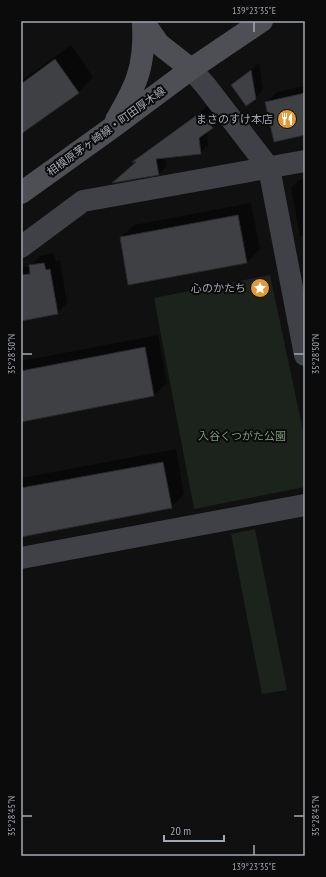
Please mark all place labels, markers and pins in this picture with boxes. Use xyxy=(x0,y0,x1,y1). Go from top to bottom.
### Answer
restaurant icon: まさのすけ本店 xyxy=(276,108,298,130)
place label: まさのすけ本店 xyxy=(196,112,273,126)
place icon: 心のかたち xyxy=(249,277,271,299)
place label: 心のかたち xyxy=(191,281,246,295)

